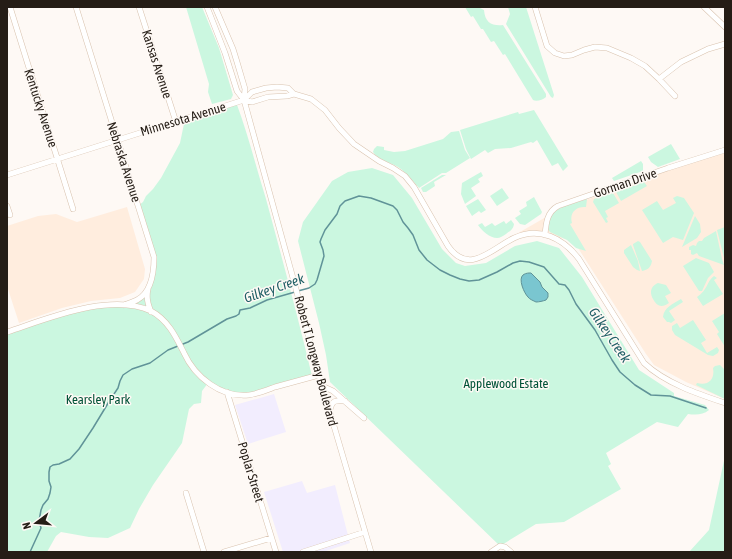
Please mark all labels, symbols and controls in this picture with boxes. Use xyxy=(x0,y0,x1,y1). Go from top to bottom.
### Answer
street label: Kansas Avenue xyxy=(139,28,175,100)
street label: Kentucky Avenue xyxy=(21,67,61,149)
street label: Minnesota Avenue xyxy=(139,99,228,139)
street label: Nebraska Avenue xyxy=(104,120,144,204)
street label: Gorman Drive xyxy=(592,165,659,201)
water label: Gilkey Creek xyxy=(242,270,307,306)
street label: Robert T Longway Boulevard xyxy=(291,294,341,428)
water label: Gilkey Creek xyxy=(586,305,635,366)
park label: Applewood Estate xyxy=(463,376,549,391)
park label: Kearsley Park xyxy=(66,392,130,407)
street label: Poplar Street xyxy=(235,440,267,504)
north arrow xyxy=(16,503,56,543)
text: N xyxy=(20,521,33,531)

